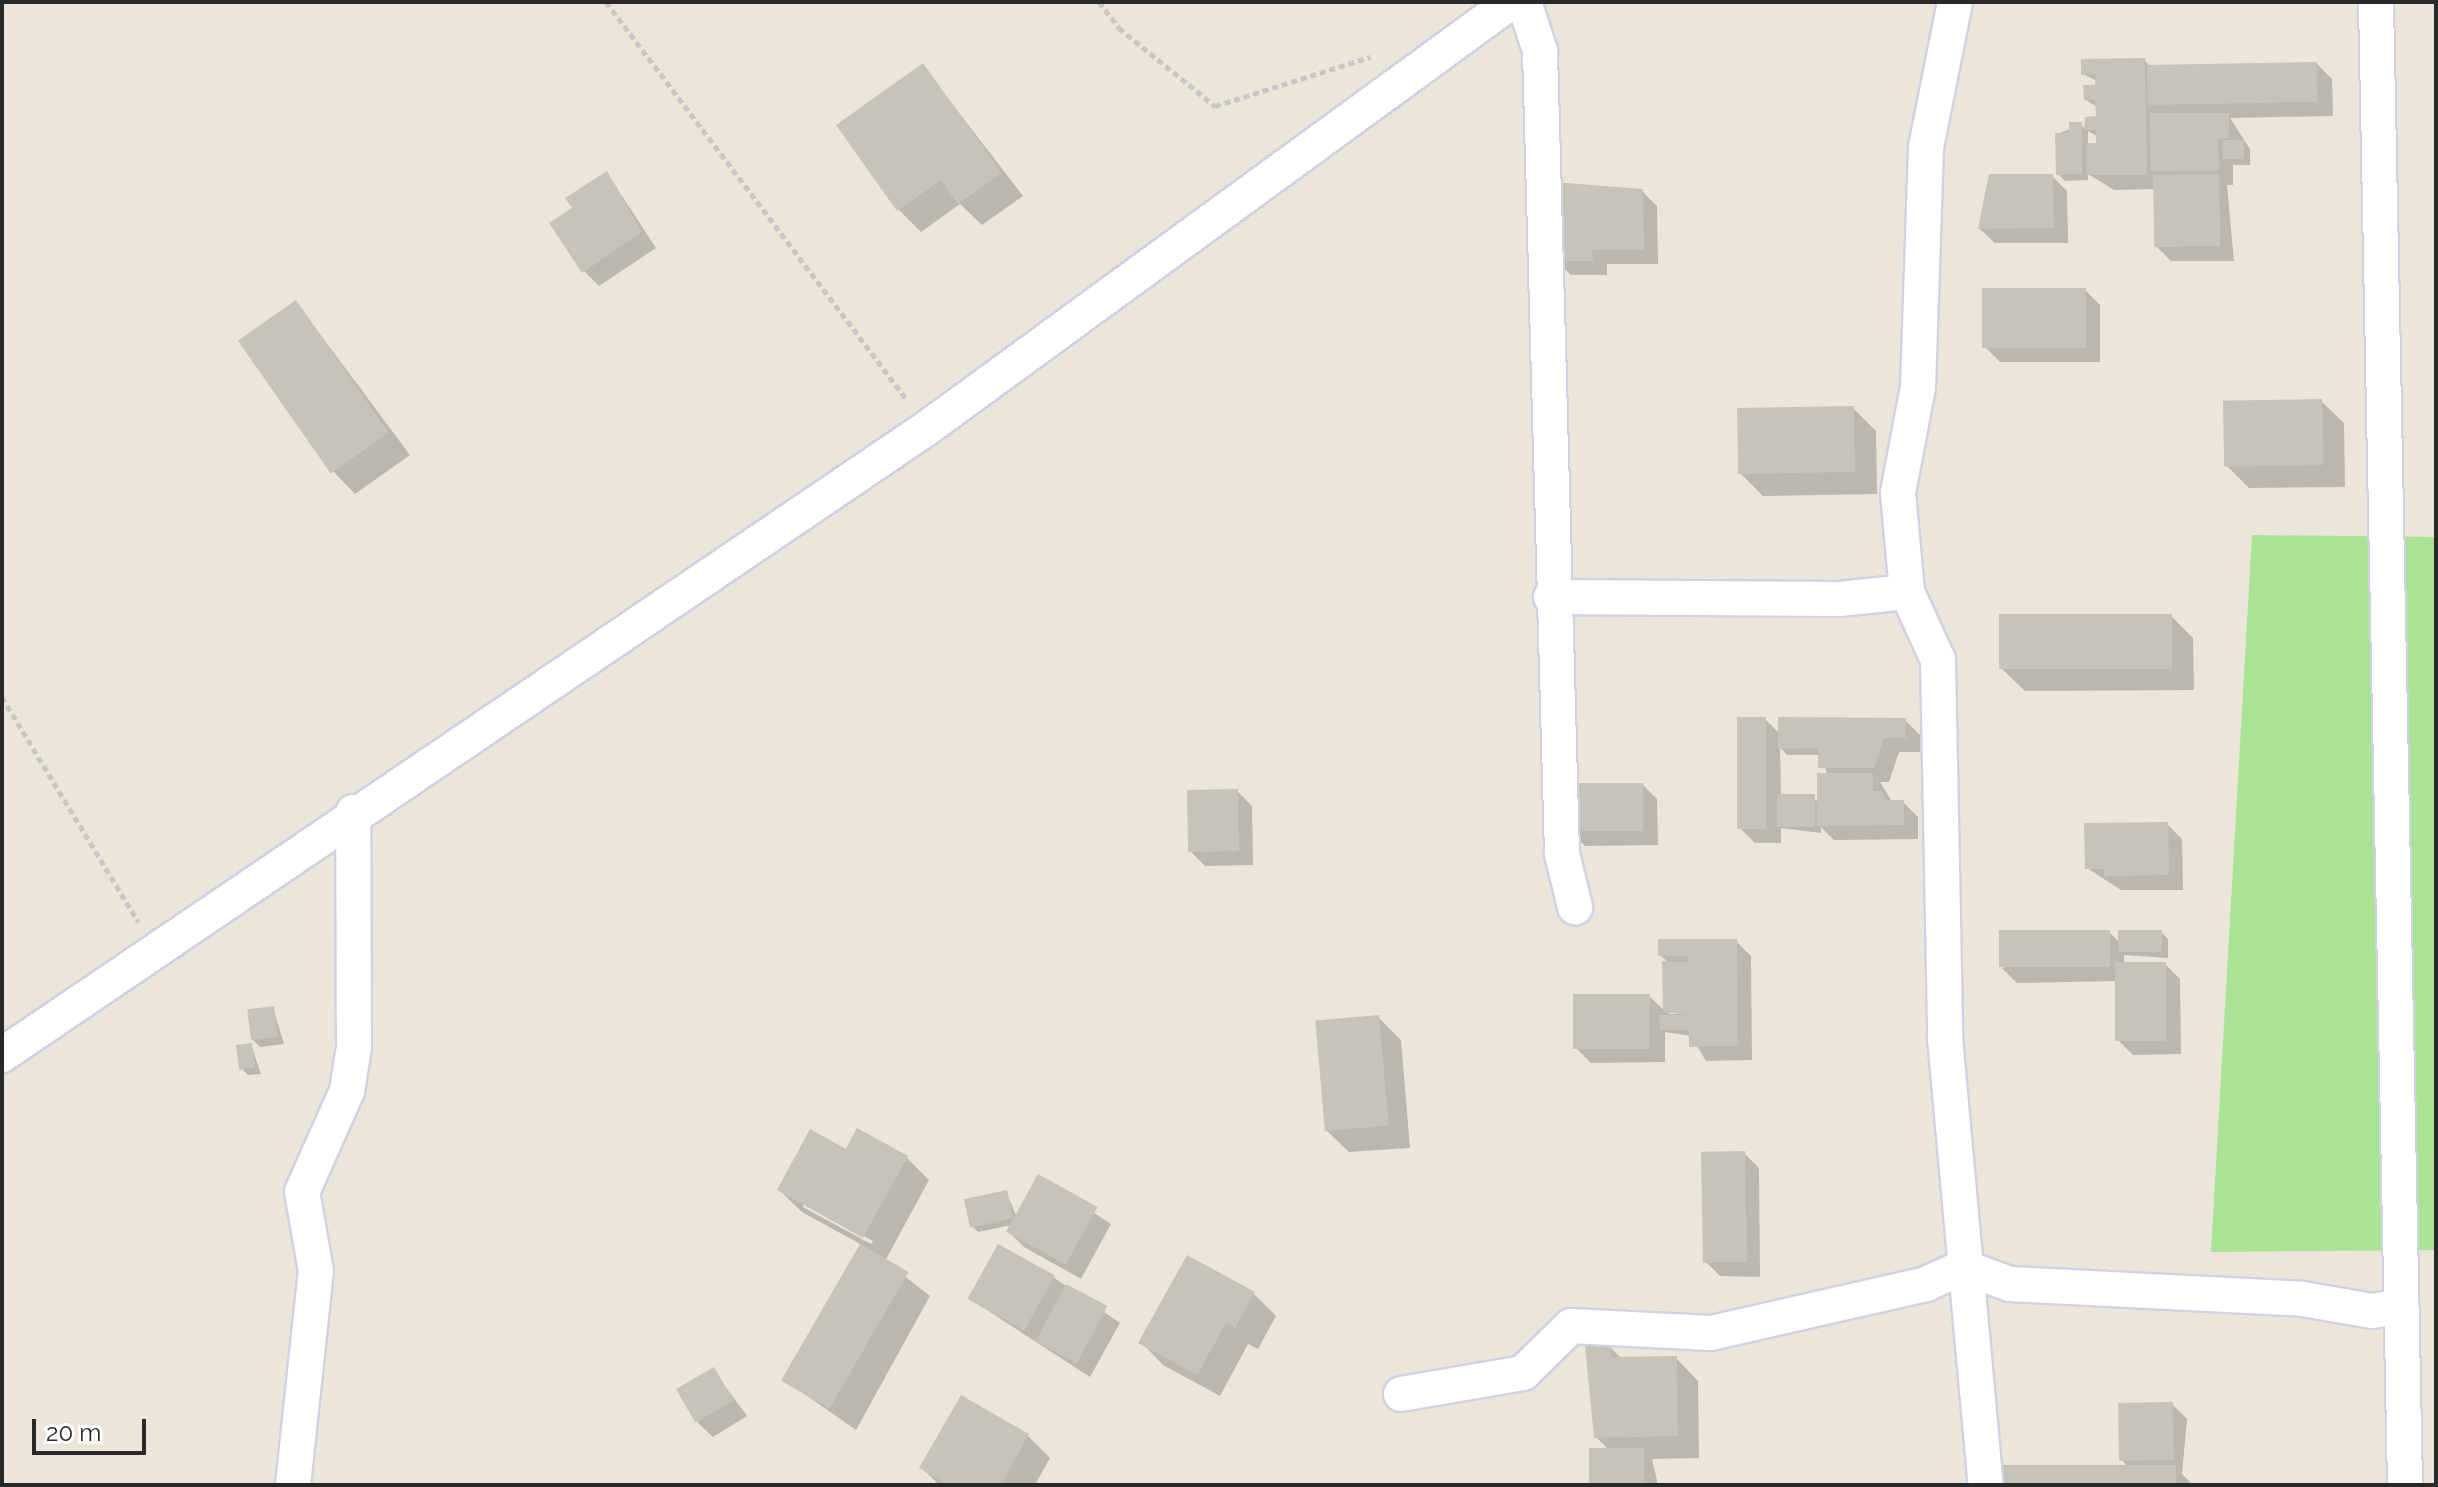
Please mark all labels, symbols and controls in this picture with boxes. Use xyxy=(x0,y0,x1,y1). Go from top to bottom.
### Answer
scale bar xyxy=(36,1403,150,1453)
text: 20 m xyxy=(46,1418,101,1447)

